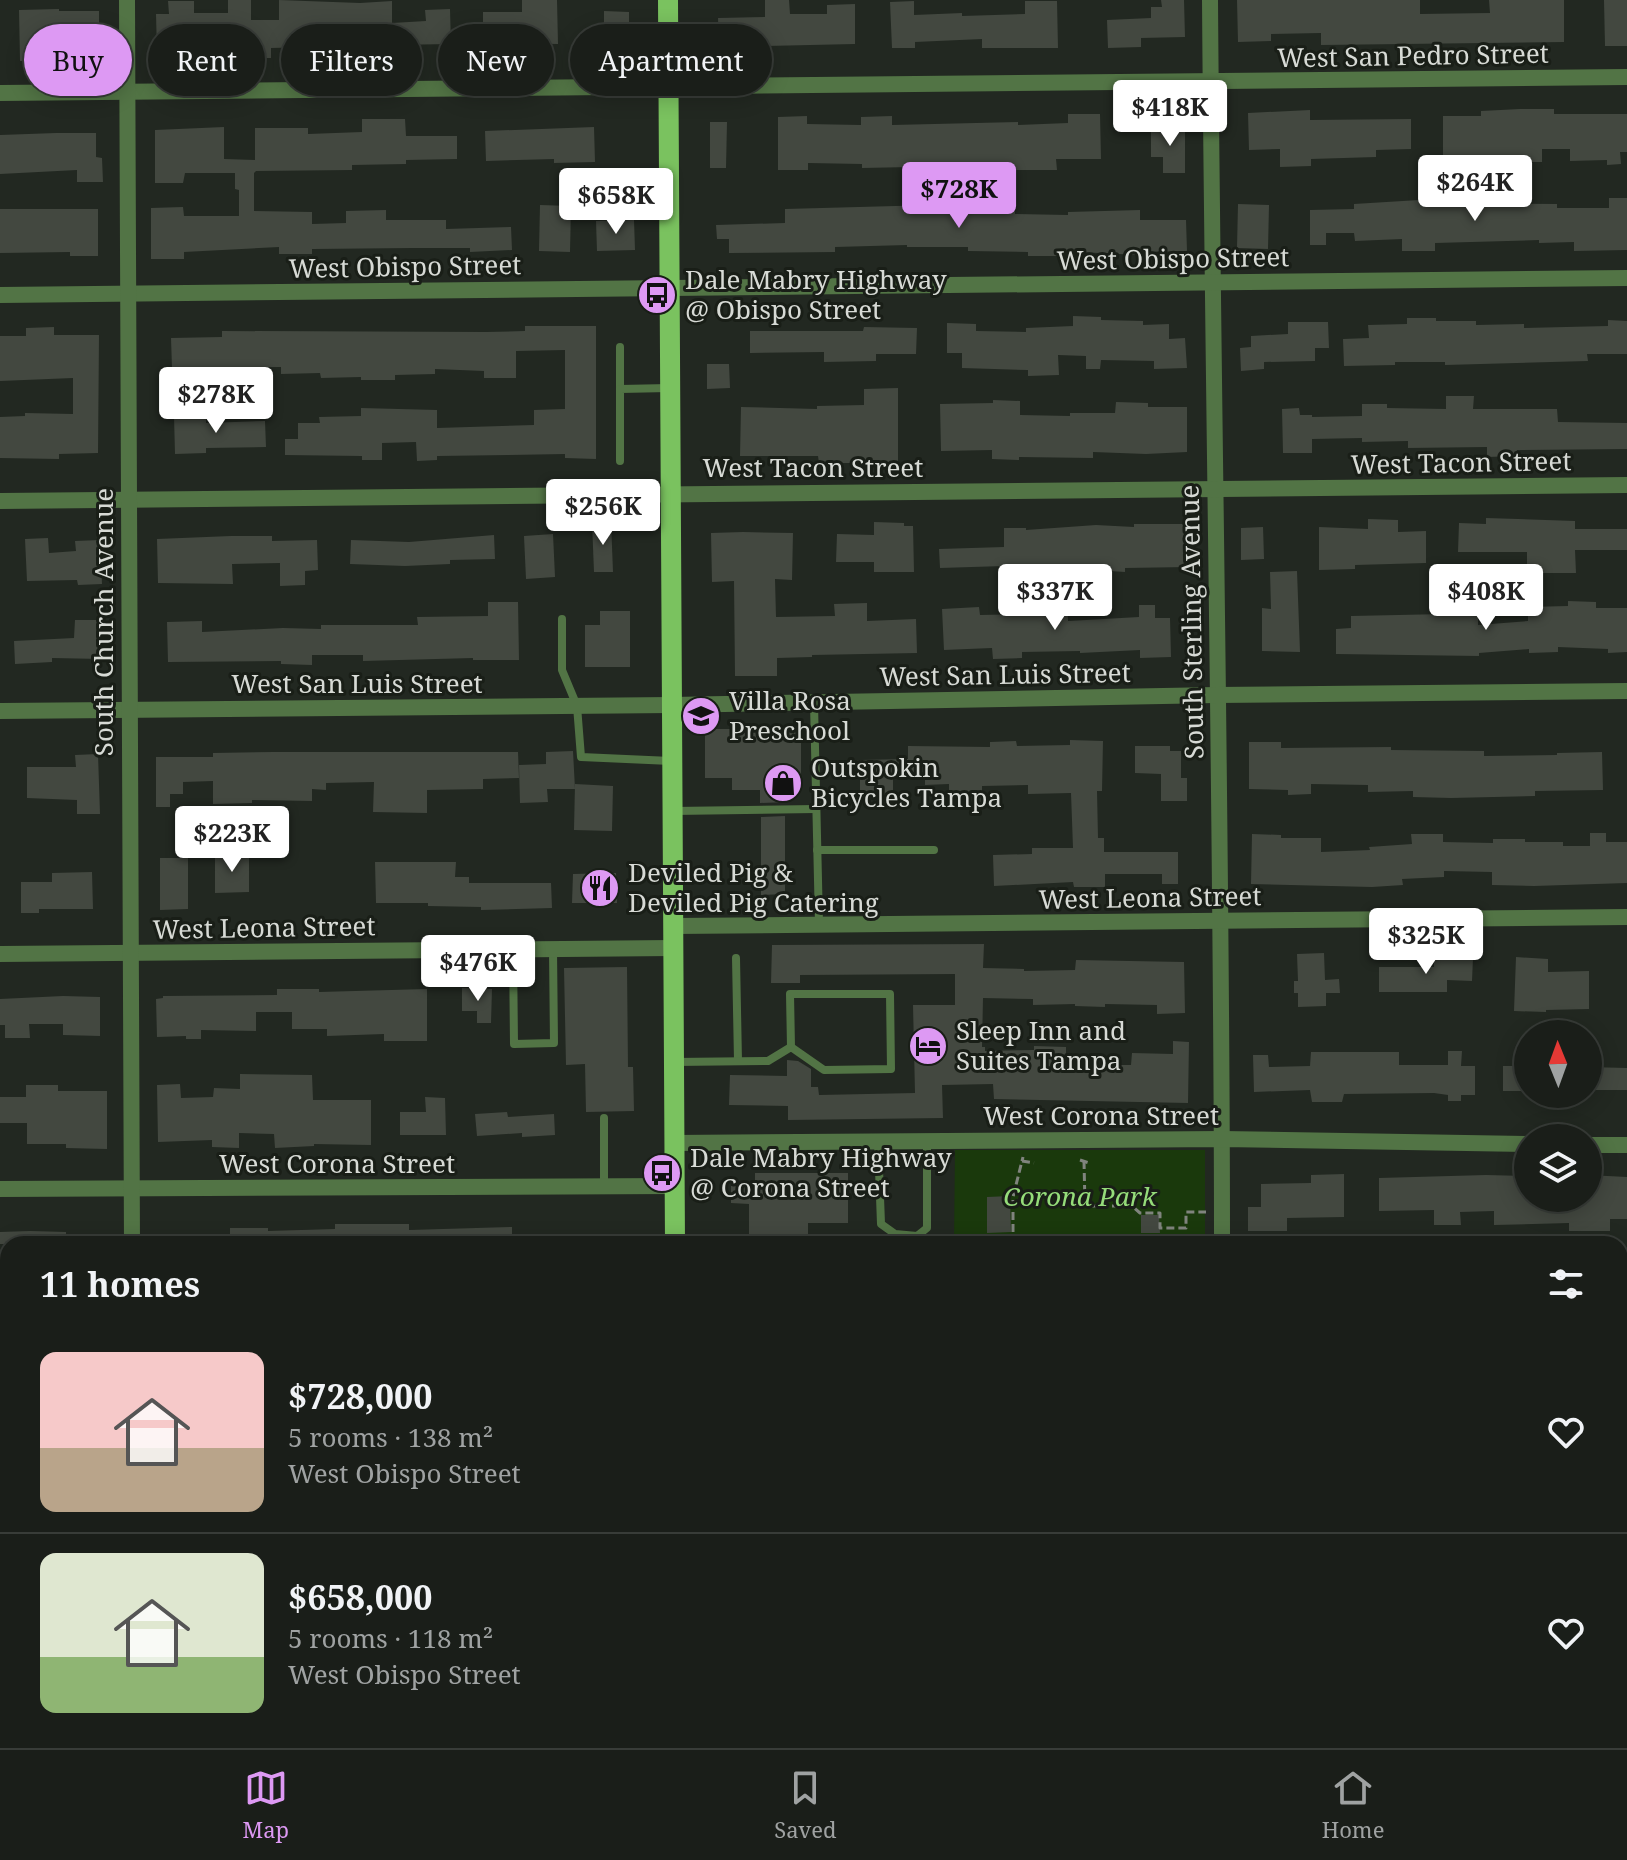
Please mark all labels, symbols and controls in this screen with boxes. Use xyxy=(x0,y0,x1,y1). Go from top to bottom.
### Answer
chip: Buy xyxy=(24,24,132,96)
chip: Rent xyxy=(148,24,265,96)
chip: Filters xyxy=(281,24,422,96)
chip: New xyxy=(438,24,554,96)
chip: Apartment xyxy=(570,24,772,96)
street label: West San Pedro Street xyxy=(1277,35,1549,75)
pin: $418K xyxy=(1114,80,1226,148)
text: $418K xyxy=(1131,88,1209,124)
pin: $264K xyxy=(1419,155,1531,223)
pin: $728K xyxy=(903,162,1015,230)
text: $264K xyxy=(1436,163,1514,199)
pin: $658K xyxy=(560,168,672,236)
text: $728K xyxy=(920,170,998,206)
text: $658K xyxy=(577,176,655,212)
street label: West Obispo Street xyxy=(1056,238,1290,278)
street label: West Obispo Street xyxy=(288,246,522,286)
place label: Dale Mabry Highway @ Obispo Street xyxy=(685,261,947,327)
bus stop icon: Dale Mabry Highway @ Obispo Street xyxy=(636,274,678,316)
pin: $278K xyxy=(160,367,272,435)
text: $278K xyxy=(177,375,255,411)
street label: West Tacon Street xyxy=(1350,442,1572,482)
street label: West Tacon Street xyxy=(703,449,923,485)
pin: $256K xyxy=(547,479,659,547)
street label: South Sterling Avenue xyxy=(1171,485,1211,759)
text: $256K xyxy=(564,487,642,523)
street label: South Church Avenue xyxy=(85,488,121,756)
pin: $337K xyxy=(999,564,1111,632)
pin: $408K xyxy=(1430,564,1542,632)
text: $337K xyxy=(1016,572,1094,608)
text: $408K xyxy=(1447,572,1525,608)
street label: West San Luis Street xyxy=(879,654,1131,694)
street label: West San Luis Street xyxy=(231,665,483,701)
place label: Villa Rosa Preschool xyxy=(729,682,851,748)
school or university icon: Villa Rosa Preschool xyxy=(680,695,722,737)
place label: Outspokin Bicycles Tampa xyxy=(811,749,1002,815)
shop icon: Outspokin Bicycles Tampa xyxy=(762,762,804,804)
pin: $223K xyxy=(176,806,288,874)
text: $223K xyxy=(193,814,271,850)
place label: Deviled Pig & Deviled Pig Catering xyxy=(628,854,879,920)
restaurant icon: Deviled Pig & Deviled Pig Catering xyxy=(579,867,621,909)
street label: West Leona Street xyxy=(1038,877,1262,917)
street label: West Leona Street xyxy=(152,907,376,947)
pin: $325K xyxy=(1370,908,1482,976)
text: $325K xyxy=(1387,916,1465,952)
pin: $476K xyxy=(422,935,534,1003)
text: $476K xyxy=(439,943,517,979)
place label: Sleep Inn and Suites Tampa xyxy=(956,1012,1126,1078)
north arrow xyxy=(1514,1020,1602,1108)
map controls xyxy=(1514,1020,1602,1212)
hotel icon: Sleep Inn and Suites Tampa xyxy=(907,1025,949,1067)
street label: West Corona Street xyxy=(983,1097,1219,1133)
button: layers xyxy=(1514,1124,1602,1212)
place label: Dale Mabry Highway @ Corona Street xyxy=(690,1139,952,1205)
street label: West Corona Street xyxy=(219,1145,455,1181)
bus stop icon: Dale Mabry Highway @ Corona Street xyxy=(641,1152,683,1194)
park label: Corona Park xyxy=(1003,1178,1158,1214)
text: 11 homes xyxy=(40,1261,200,1307)
icon: filters xyxy=(1544,1262,1588,1306)
text: $728,000 xyxy=(288,1373,432,1419)
icon: home xyxy=(104,1384,200,1480)
icon: heart xyxy=(1544,1410,1588,1454)
text: 5 rooms · 138 m² xyxy=(288,1419,493,1455)
text: West Obispo Street xyxy=(288,1455,521,1491)
text: $658,000 xyxy=(288,1574,432,1620)
icon: home xyxy=(104,1585,200,1681)
icon: heart xyxy=(1544,1611,1588,1655)
text: 5 rooms · 118 m² xyxy=(288,1620,493,1656)
text: West Obispo Street xyxy=(288,1656,521,1692)
tab: Map xyxy=(243,1766,289,1844)
tab: Saved xyxy=(774,1766,837,1844)
tab: Home xyxy=(1322,1766,1384,1844)

